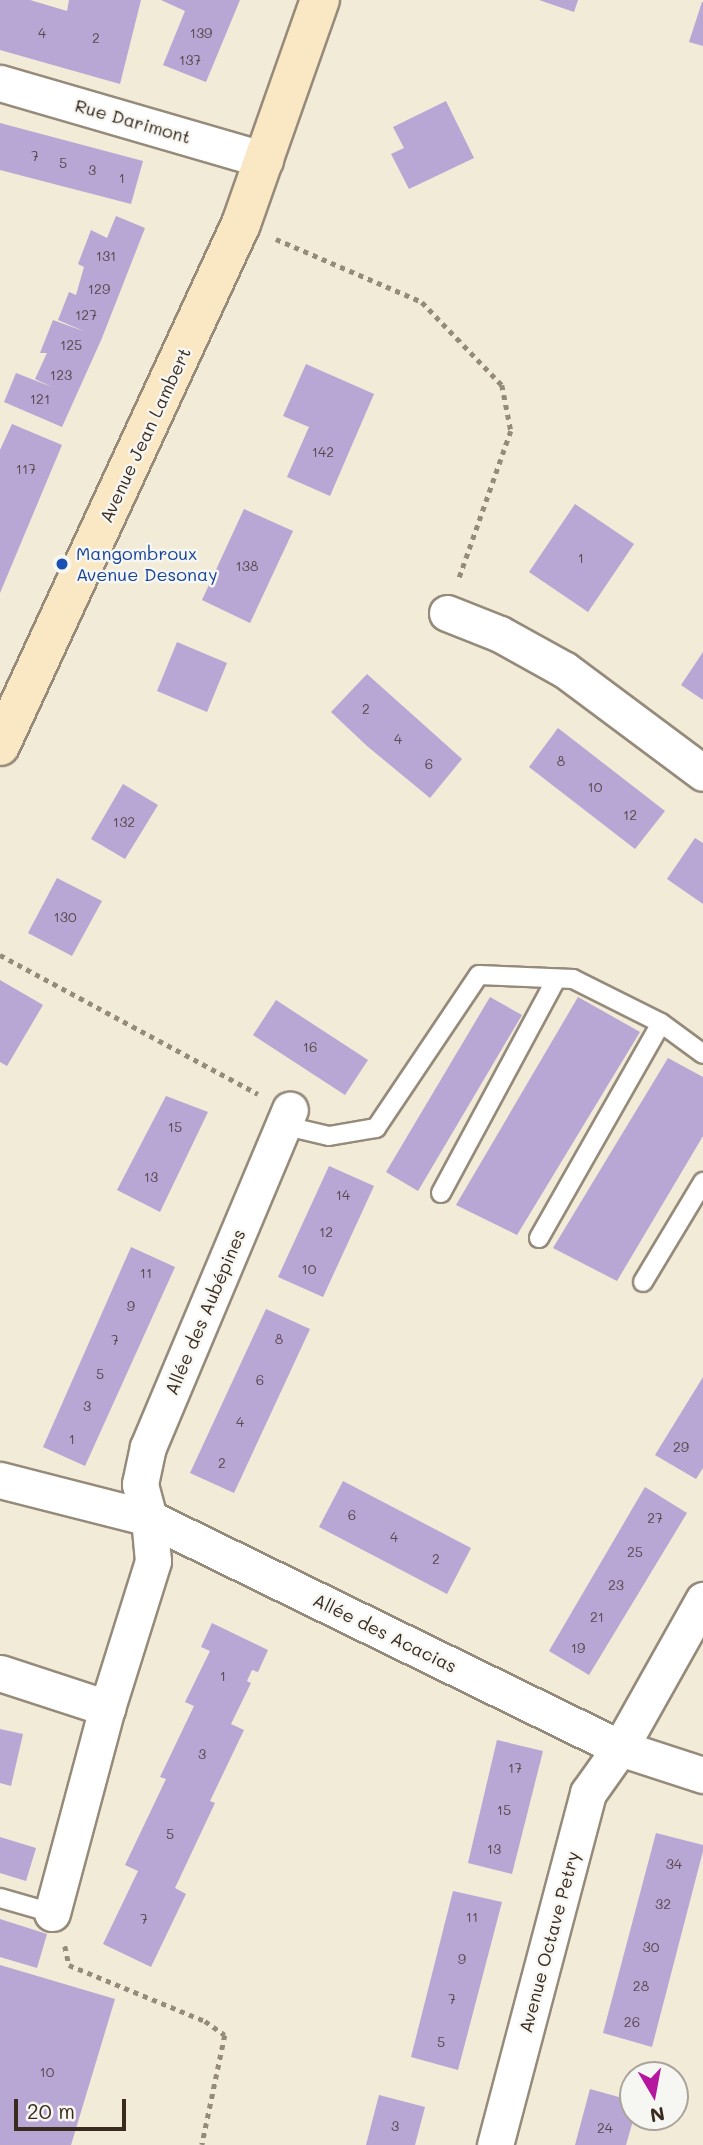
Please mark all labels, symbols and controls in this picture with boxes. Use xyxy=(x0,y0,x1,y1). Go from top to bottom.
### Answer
house number: 4 xyxy=(38,25,46,41)
house number: 139 xyxy=(190,25,212,41)
house number: 2 xyxy=(92,30,100,46)
house number: 137 xyxy=(179,52,201,68)
street label: Rue Darimont xyxy=(73,94,193,148)
house number: 7 xyxy=(31,148,39,164)
house number: 5 xyxy=(59,155,67,171)
house number: 3 xyxy=(88,162,96,178)
house number: 1 xyxy=(119,170,125,186)
house number: 131 xyxy=(96,248,116,264)
house number: 129 xyxy=(88,281,110,297)
house number: 127 xyxy=(75,307,97,323)
house number: 125 xyxy=(60,337,82,353)
street label: Avenue Jean Lambert xyxy=(95,344,195,526)
house number: 123 xyxy=(50,367,72,383)
house number: 121 xyxy=(30,391,50,407)
house number: 142 xyxy=(312,444,334,460)
house number: 117 xyxy=(16,461,36,477)
place label: Mangombroux Avenue Desonay xyxy=(76,543,218,586)
house number: 1 xyxy=(578,550,584,566)
marker: Mangombroux Avenue Desonay xyxy=(54,556,70,572)
house number: 138 xyxy=(236,558,258,574)
house number: 2 xyxy=(362,701,370,717)
house number: 4 xyxy=(394,731,402,747)
house number: 8 xyxy=(557,753,565,769)
house number: 6 xyxy=(425,756,433,772)
house number: 10 xyxy=(588,779,602,795)
house number: 12 xyxy=(623,807,637,823)
house number: 132 xyxy=(113,814,135,830)
house number: 130 xyxy=(53,909,77,925)
house number: 16 xyxy=(303,1039,317,1055)
house number: 15 xyxy=(168,1119,182,1135)
house number: 13 xyxy=(144,1169,158,1185)
house number: 14 xyxy=(336,1187,350,1203)
house number: 12 xyxy=(319,1224,333,1240)
street label: Allée des Aubépines xyxy=(160,1226,250,1398)
house number: 10 xyxy=(302,1261,316,1277)
house number: 11 xyxy=(140,1265,152,1281)
house number: 9 xyxy=(127,1298,135,1314)
house number: 8 xyxy=(275,1331,283,1347)
house number: 7 xyxy=(111,1332,119,1348)
house number: 5 xyxy=(96,1366,104,1382)
house number: 6 xyxy=(256,1372,264,1388)
house number: 3 xyxy=(83,1398,91,1414)
house number: 4 xyxy=(236,1414,244,1430)
house number: 1 xyxy=(69,1431,75,1447)
house number: 29 xyxy=(673,1439,689,1455)
house number: 2 xyxy=(218,1455,226,1471)
house number: 6 xyxy=(348,1507,356,1523)
house number: 27 xyxy=(647,1510,663,1526)
house number: 4 xyxy=(390,1529,398,1545)
house number: 25 xyxy=(627,1544,643,1560)
house number: 2 xyxy=(432,1551,440,1567)
house number: 23 xyxy=(608,1577,624,1593)
street label: Allée des Acacias xyxy=(310,1589,460,1677)
house number: 21 xyxy=(590,1609,604,1625)
house number: 19 xyxy=(571,1640,585,1656)
house number: 1 xyxy=(220,1668,226,1684)
house number: 3 xyxy=(198,1746,206,1762)
house number: 17 xyxy=(508,1760,522,1776)
house number: 15 xyxy=(497,1802,511,1818)
house number: 5 xyxy=(166,1826,174,1842)
house number: 13 xyxy=(487,1841,501,1857)
street label: Avenue Octave Petry xyxy=(514,1849,584,2035)
house number: 34 xyxy=(666,1856,682,1872)
house number: 32 xyxy=(655,1896,671,1912)
house number: 11 xyxy=(466,1909,478,1925)
house number: 7 xyxy=(140,1911,148,1927)
house number: 30 xyxy=(643,1939,659,1955)
house number: 9 xyxy=(458,1951,466,1967)
house number: 28 xyxy=(633,1978,649,1994)
house number: 7 xyxy=(448,1991,456,2007)
house number: 26 xyxy=(624,2014,640,2030)
house number: 5 xyxy=(437,2034,445,2050)
north arrow xyxy=(619,2061,689,2131)
house number: 10 xyxy=(40,2064,54,2080)
scale bar xyxy=(18,2086,130,2130)
text: 20 m xyxy=(27,2097,75,2124)
text: N xyxy=(648,2102,667,2129)
house number: 3 xyxy=(391,2118,399,2134)
house number: 24 xyxy=(597,2120,613,2136)

